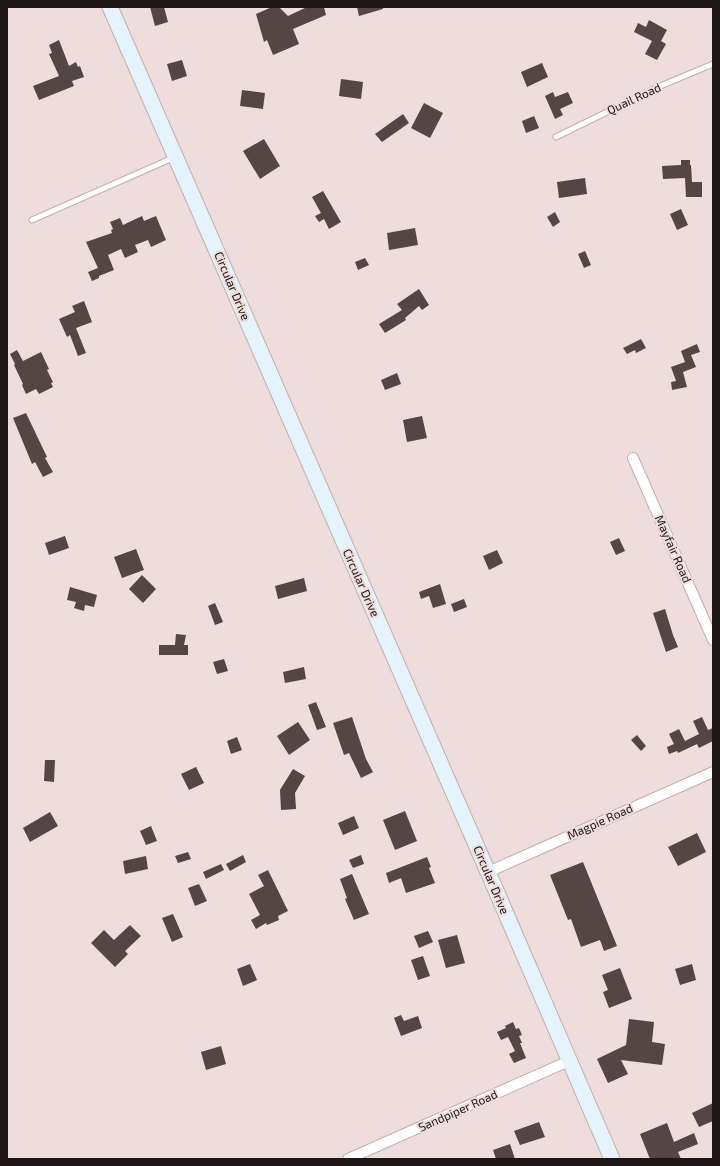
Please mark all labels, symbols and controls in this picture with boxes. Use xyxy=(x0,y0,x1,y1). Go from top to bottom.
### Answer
street label: Quail Road xyxy=(604,79,663,118)
street label: Circular Drive xyxy=(212,249,254,322)
street label: Mayfair Road xyxy=(653,513,695,585)
street label: Circular Drive xyxy=(341,546,383,619)
street label: Magpie Road xyxy=(565,800,635,842)
street label: Circular Drive xyxy=(471,843,513,916)
street label: Sandpiper Road xyxy=(416,1086,499,1134)

